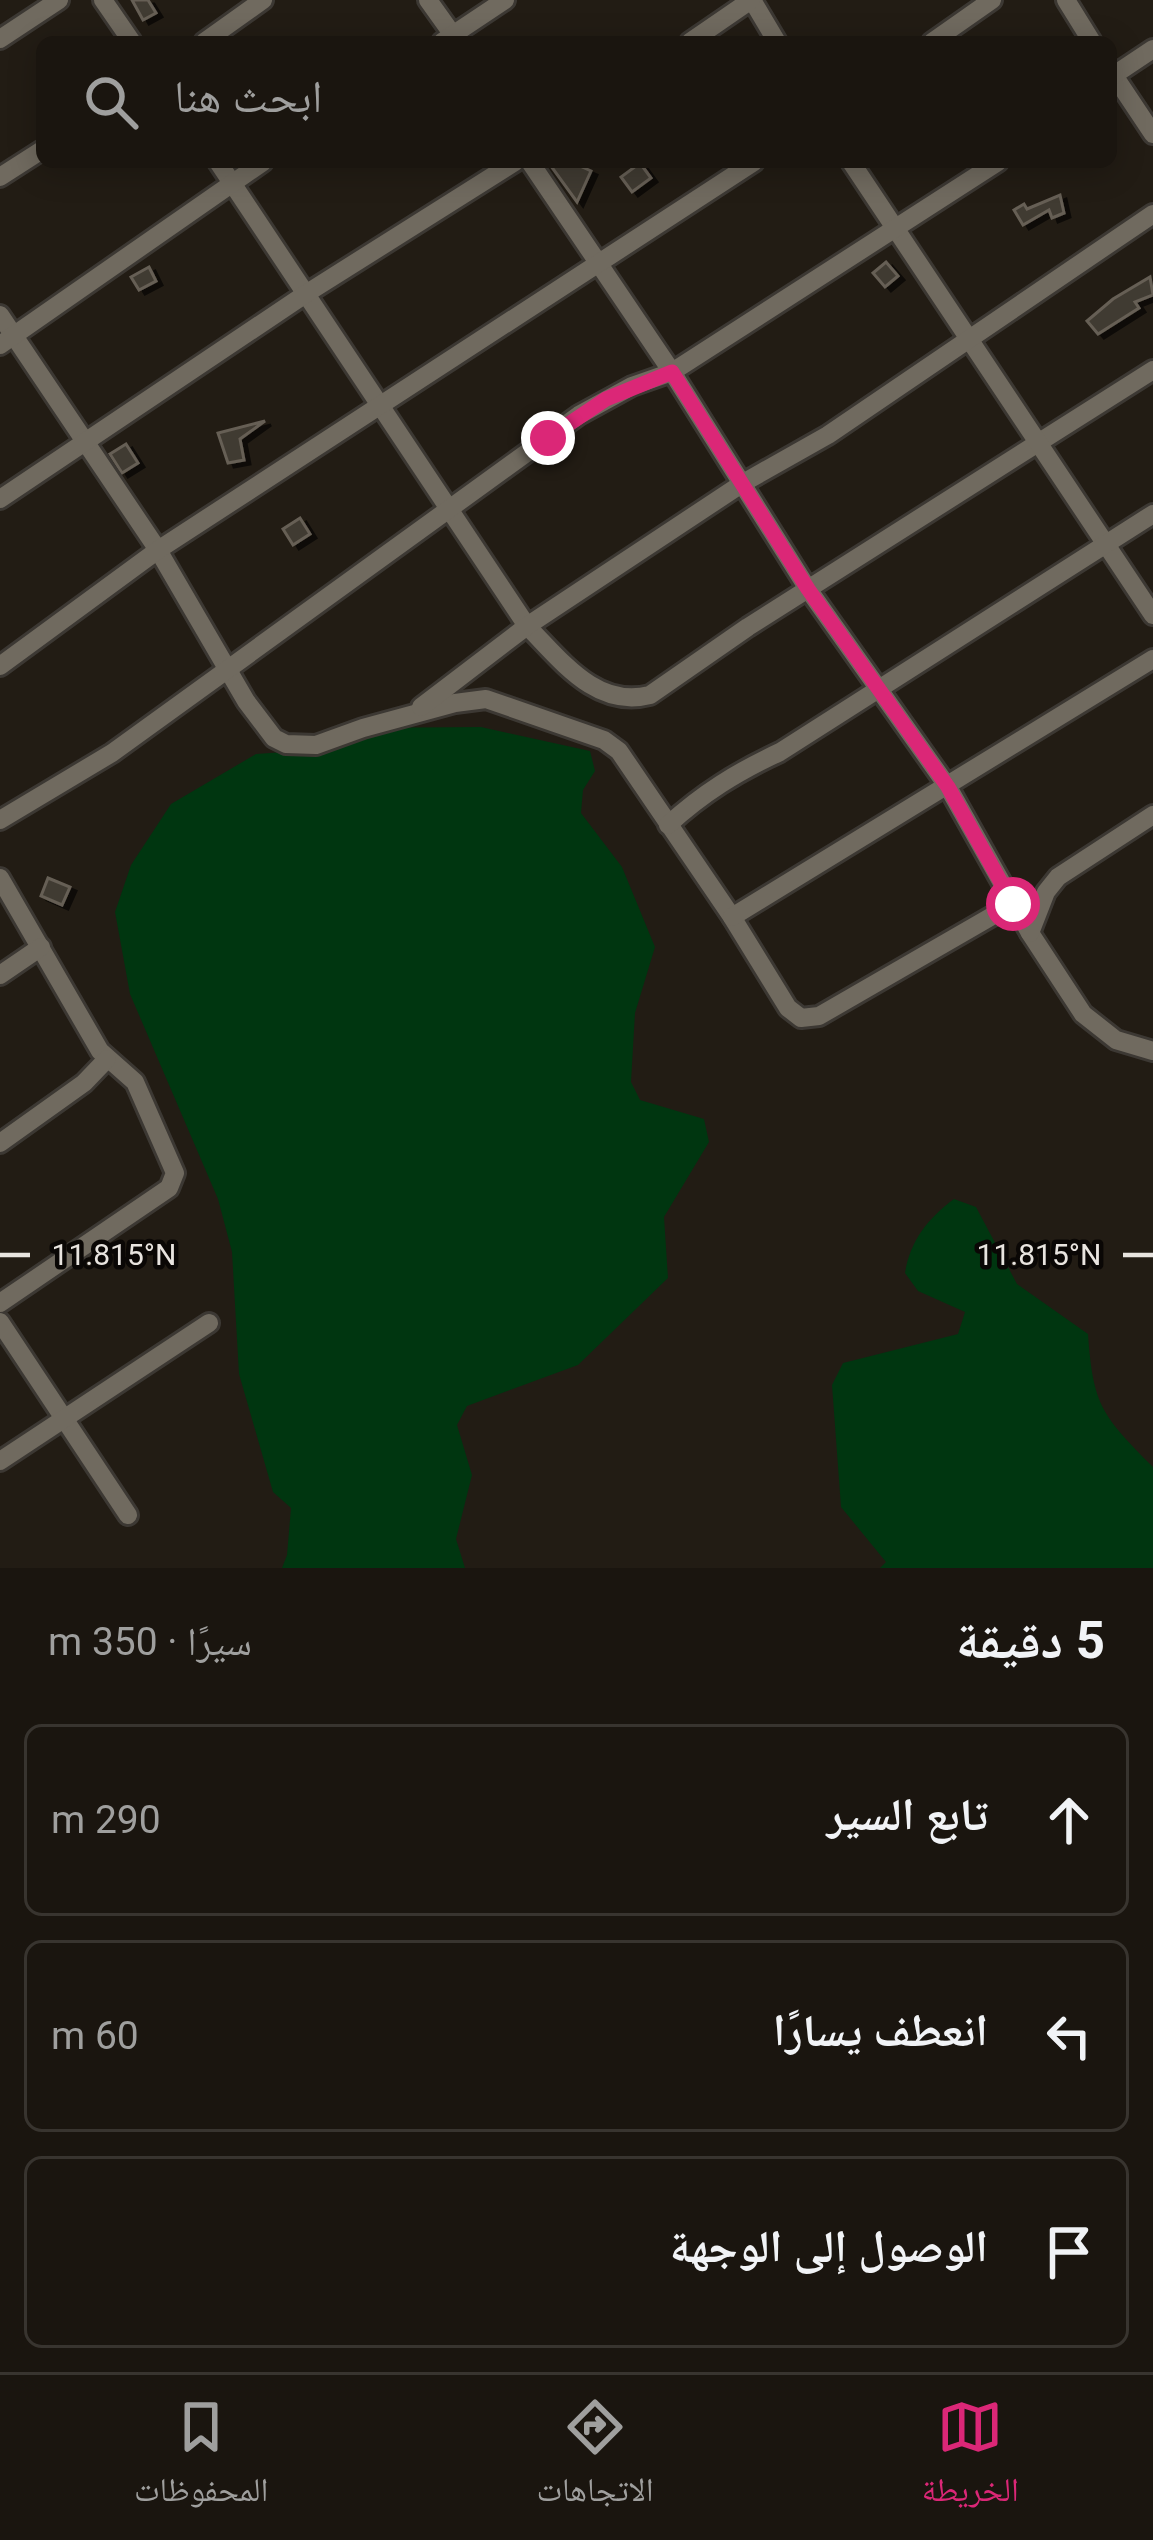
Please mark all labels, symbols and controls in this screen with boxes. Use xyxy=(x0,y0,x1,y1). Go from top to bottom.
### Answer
search box xyxy=(36,36,1117,168)
icon: search xyxy=(78,69,144,135)
text: ابحث هنا xyxy=(174,70,322,123)
route end xyxy=(521,411,575,465)
route start xyxy=(986,877,1040,931)
text: 11.815°N xyxy=(52,1237,176,1272)
text: 11.815°N xyxy=(977,1237,1101,1272)
text: 5 دقيقة xyxy=(956,1611,1105,1670)
text: سيرًا · 350 m xyxy=(48,1619,252,1665)
icon: ahead xyxy=(1036,1787,1102,1853)
text: تابع السير xyxy=(827,1788,988,1841)
text: 290 m xyxy=(51,1797,161,1843)
icon: left xyxy=(1036,2003,1102,2069)
text: انعطف يسارًا xyxy=(773,2004,988,2057)
text: 60 m xyxy=(51,2013,139,2059)
icon: arrive xyxy=(1036,2219,1102,2285)
text: الوصول إلى الوجهة xyxy=(670,2220,988,2273)
tab: المحفوظات xyxy=(134,2394,268,2522)
tab: الاتجاهات xyxy=(536,2394,654,2522)
tab: الخريطة xyxy=(922,2394,1019,2522)

